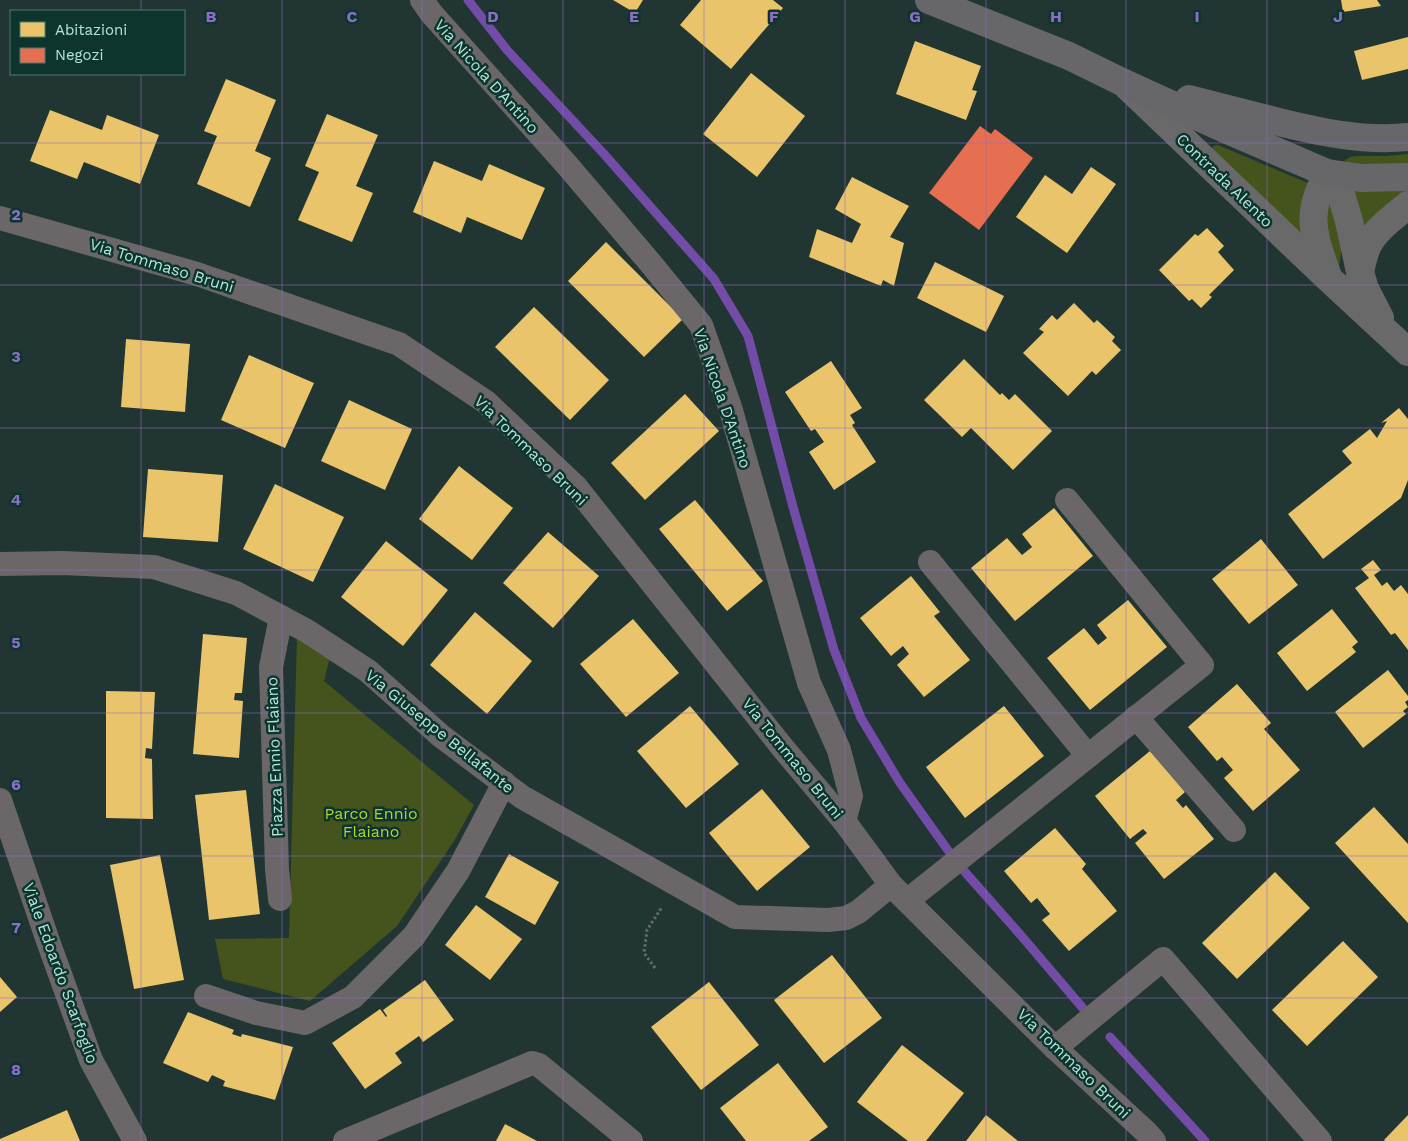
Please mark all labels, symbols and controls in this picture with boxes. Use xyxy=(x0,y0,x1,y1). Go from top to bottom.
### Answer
text: B xyxy=(206,7,217,26)
text: C xyxy=(347,7,358,26)
text: E xyxy=(629,7,639,26)
text: F xyxy=(769,7,779,26)
text: G xyxy=(909,7,921,26)
text: H xyxy=(1050,7,1062,26)
text: I xyxy=(1194,7,1200,26)
text: J xyxy=(1333,7,1343,26)
legend xyxy=(10,10,185,75)
street label: Via Nicola D'Antino xyxy=(430,15,544,137)
text: Abitazioni xyxy=(55,21,127,39)
text: Negozi xyxy=(55,46,103,64)
street label: Contrada Alento xyxy=(1172,129,1277,231)
text: 2 xyxy=(11,205,21,224)
street label: Via Tommaso Bruni xyxy=(87,234,236,296)
street label: Via Nicola D'Antino xyxy=(690,326,755,471)
text: 3 xyxy=(11,347,21,366)
street label: Via Tommaso Bruni xyxy=(470,391,591,509)
text: 4 xyxy=(11,490,21,509)
text: 5 xyxy=(11,633,21,652)
street label: Via Giuseppe Bellafante xyxy=(361,665,518,797)
street label: Piazza Ennio Flaiano xyxy=(262,677,287,837)
street label: Via Tommaso Bruni xyxy=(738,694,847,823)
text: 6 xyxy=(11,775,21,794)
park label: Parco Ennio Flaiano xyxy=(325,804,417,841)
street label: Viale Edoardo Scarfoglio xyxy=(19,880,102,1066)
text: 7 xyxy=(11,918,21,937)
street label: Via Tommaso Bruni xyxy=(1013,1004,1134,1122)
text: 8 xyxy=(11,1060,21,1079)

